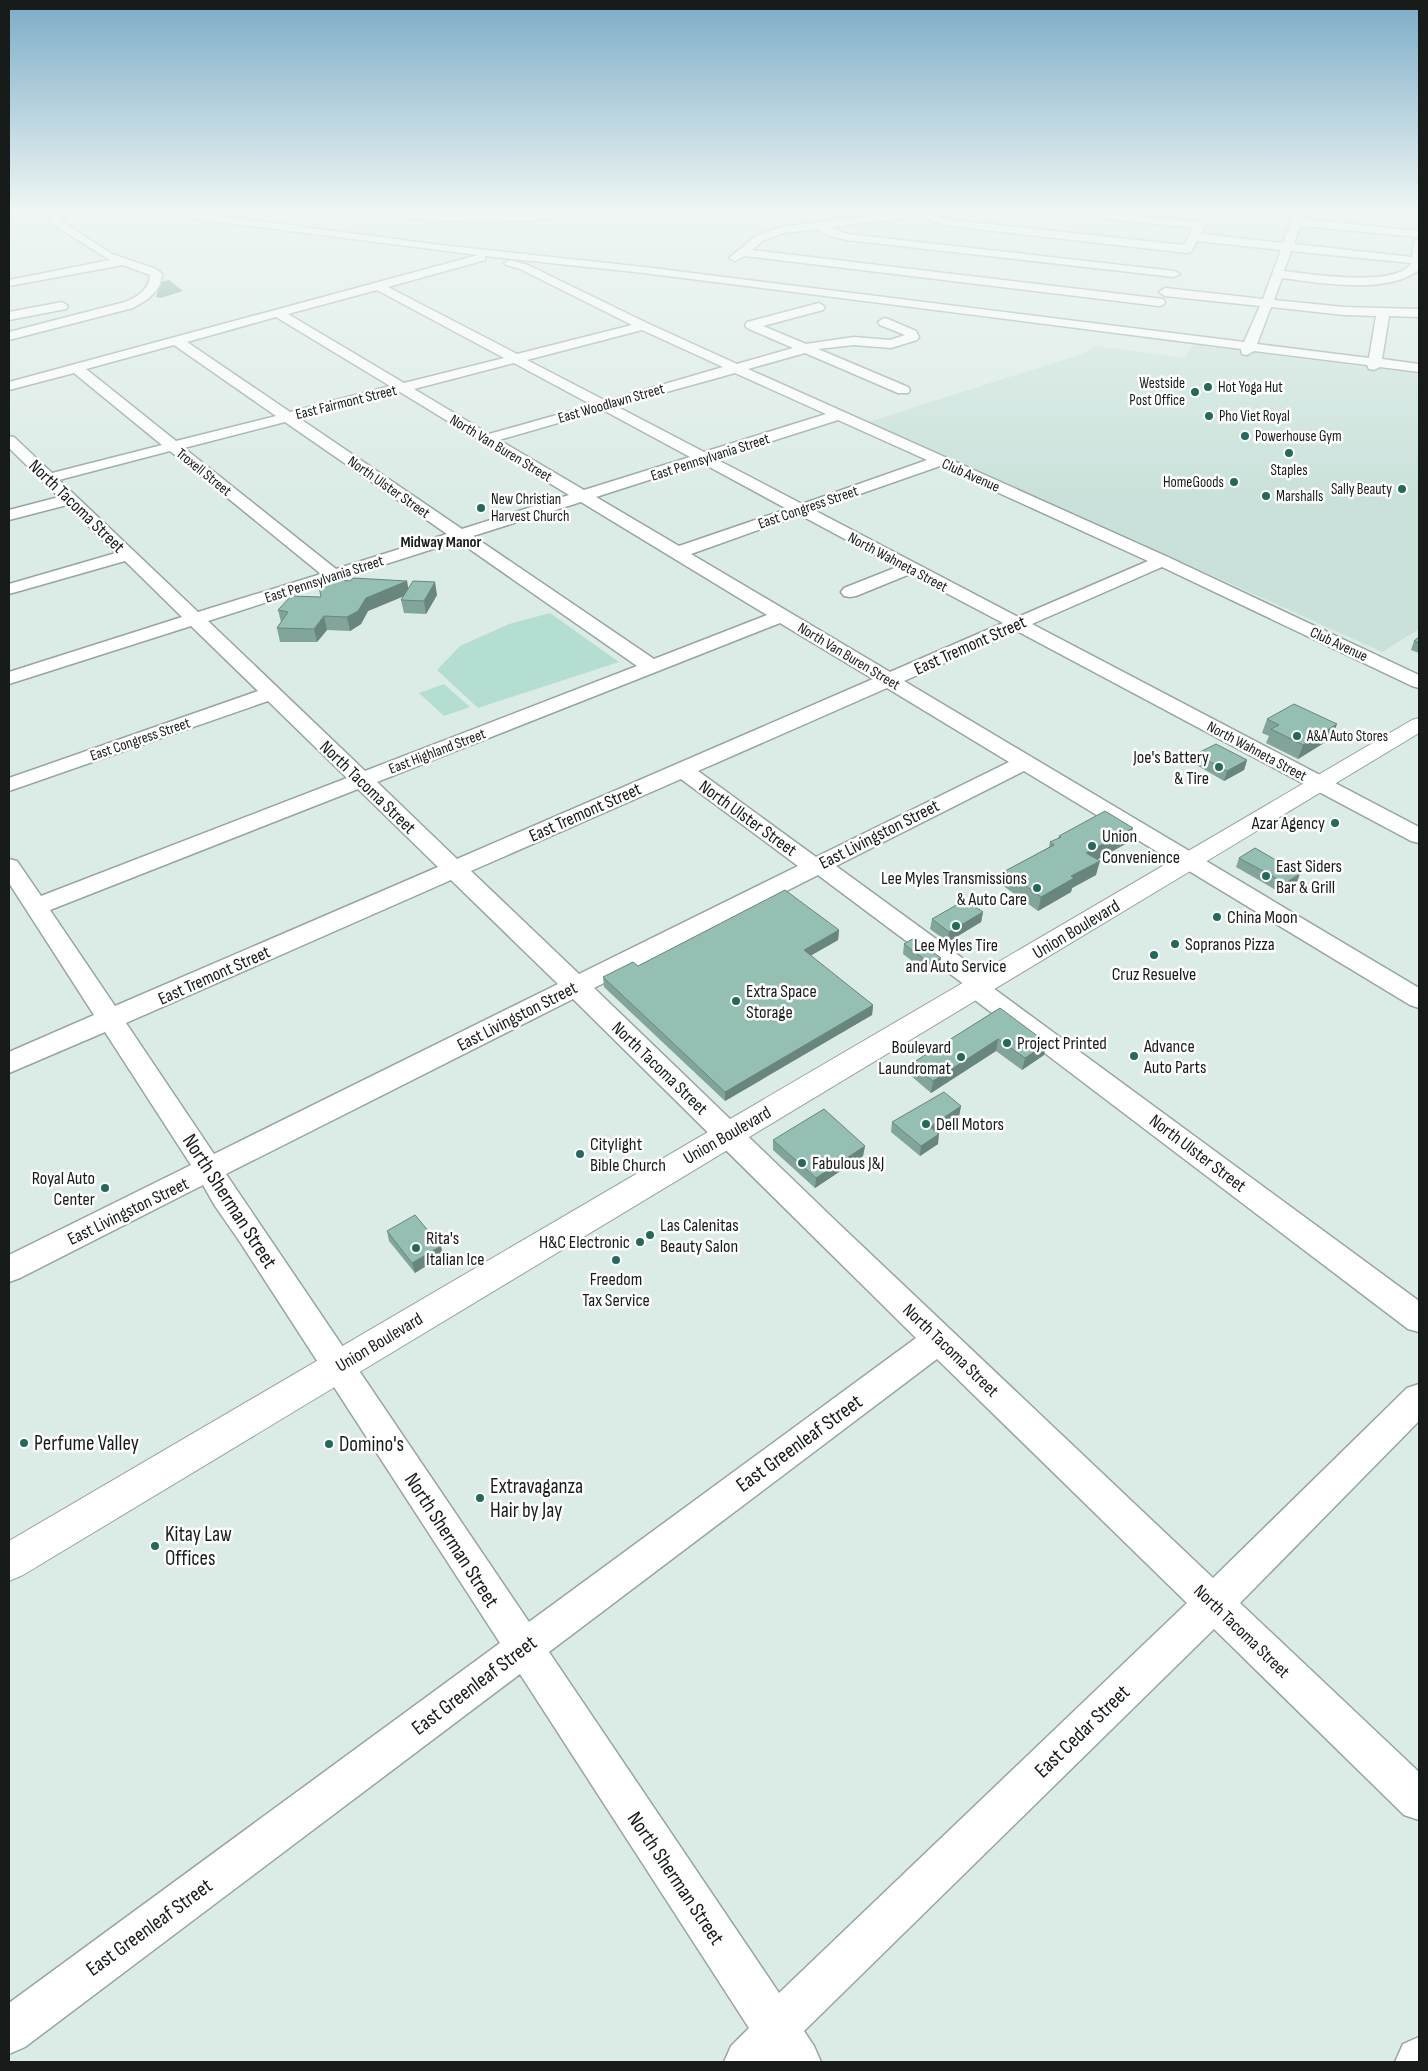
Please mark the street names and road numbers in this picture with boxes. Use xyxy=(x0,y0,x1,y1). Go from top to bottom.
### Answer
street label: East Woodlawn Street xyxy=(556,379,667,428)
street label: East Fairmont Street xyxy=(294,381,399,424)
street label: North Van Buren Street xyxy=(446,410,556,487)
street label: East Pennsylvania Street xyxy=(648,429,772,486)
street label: Troxell Street xyxy=(172,444,236,501)
street label: North Ulster Street xyxy=(344,452,434,523)
street label: Club Avenue xyxy=(939,454,1003,497)
street label: North Tacoma Street xyxy=(24,455,129,558)
street label: East Congress Street xyxy=(756,481,861,533)
street label: North Wahneta Street xyxy=(845,528,951,597)
street label: East Pennsylvania Street xyxy=(262,551,386,608)
street label: East Tremont Street xyxy=(911,611,1030,679)
street label: North Van Buren Street xyxy=(794,618,904,695)
street label: Club Avenue xyxy=(1307,623,1371,666)
street label: East Congress Street xyxy=(88,713,193,765)
street label: North Wahneta Street xyxy=(1204,717,1310,786)
street label: East Highland Street xyxy=(386,724,489,779)
street label: North Tacoma Street xyxy=(315,736,420,839)
street label: North Ulster Street xyxy=(695,776,801,861)
street label: East Tremont Street xyxy=(526,778,645,846)
street label: East Livingston Street xyxy=(816,795,943,874)
street label: Union Boulevard xyxy=(1029,895,1123,964)
street label: East Tremont Street xyxy=(155,941,274,1009)
street label: East Livingston Street xyxy=(454,977,581,1056)
street label: North Tacoma Street xyxy=(607,1017,712,1120)
street label: Union Boulevard xyxy=(680,1102,775,1169)
street label: North Ulster Street xyxy=(1145,1110,1251,1197)
street label: North Sherman Street xyxy=(177,1129,282,1273)
street label: East Livingston Street xyxy=(64,1173,193,1250)
street label: North Tacoma Street xyxy=(898,1299,1003,1402)
street label: Union Boulevard xyxy=(332,1308,426,1377)
street label: East Greenleaf Street xyxy=(731,1389,867,1498)
street label: North Sherman Street xyxy=(399,1468,504,1612)
street label: North Tacoma Street xyxy=(1189,1580,1294,1683)
street label: East Greenleaf Street xyxy=(407,1630,542,1741)
street label: East Cedar Street xyxy=(1030,1680,1135,1783)
street label: North Sherman Street xyxy=(622,1807,729,1950)
street label: East Greenleaf Street xyxy=(81,1873,217,1982)

